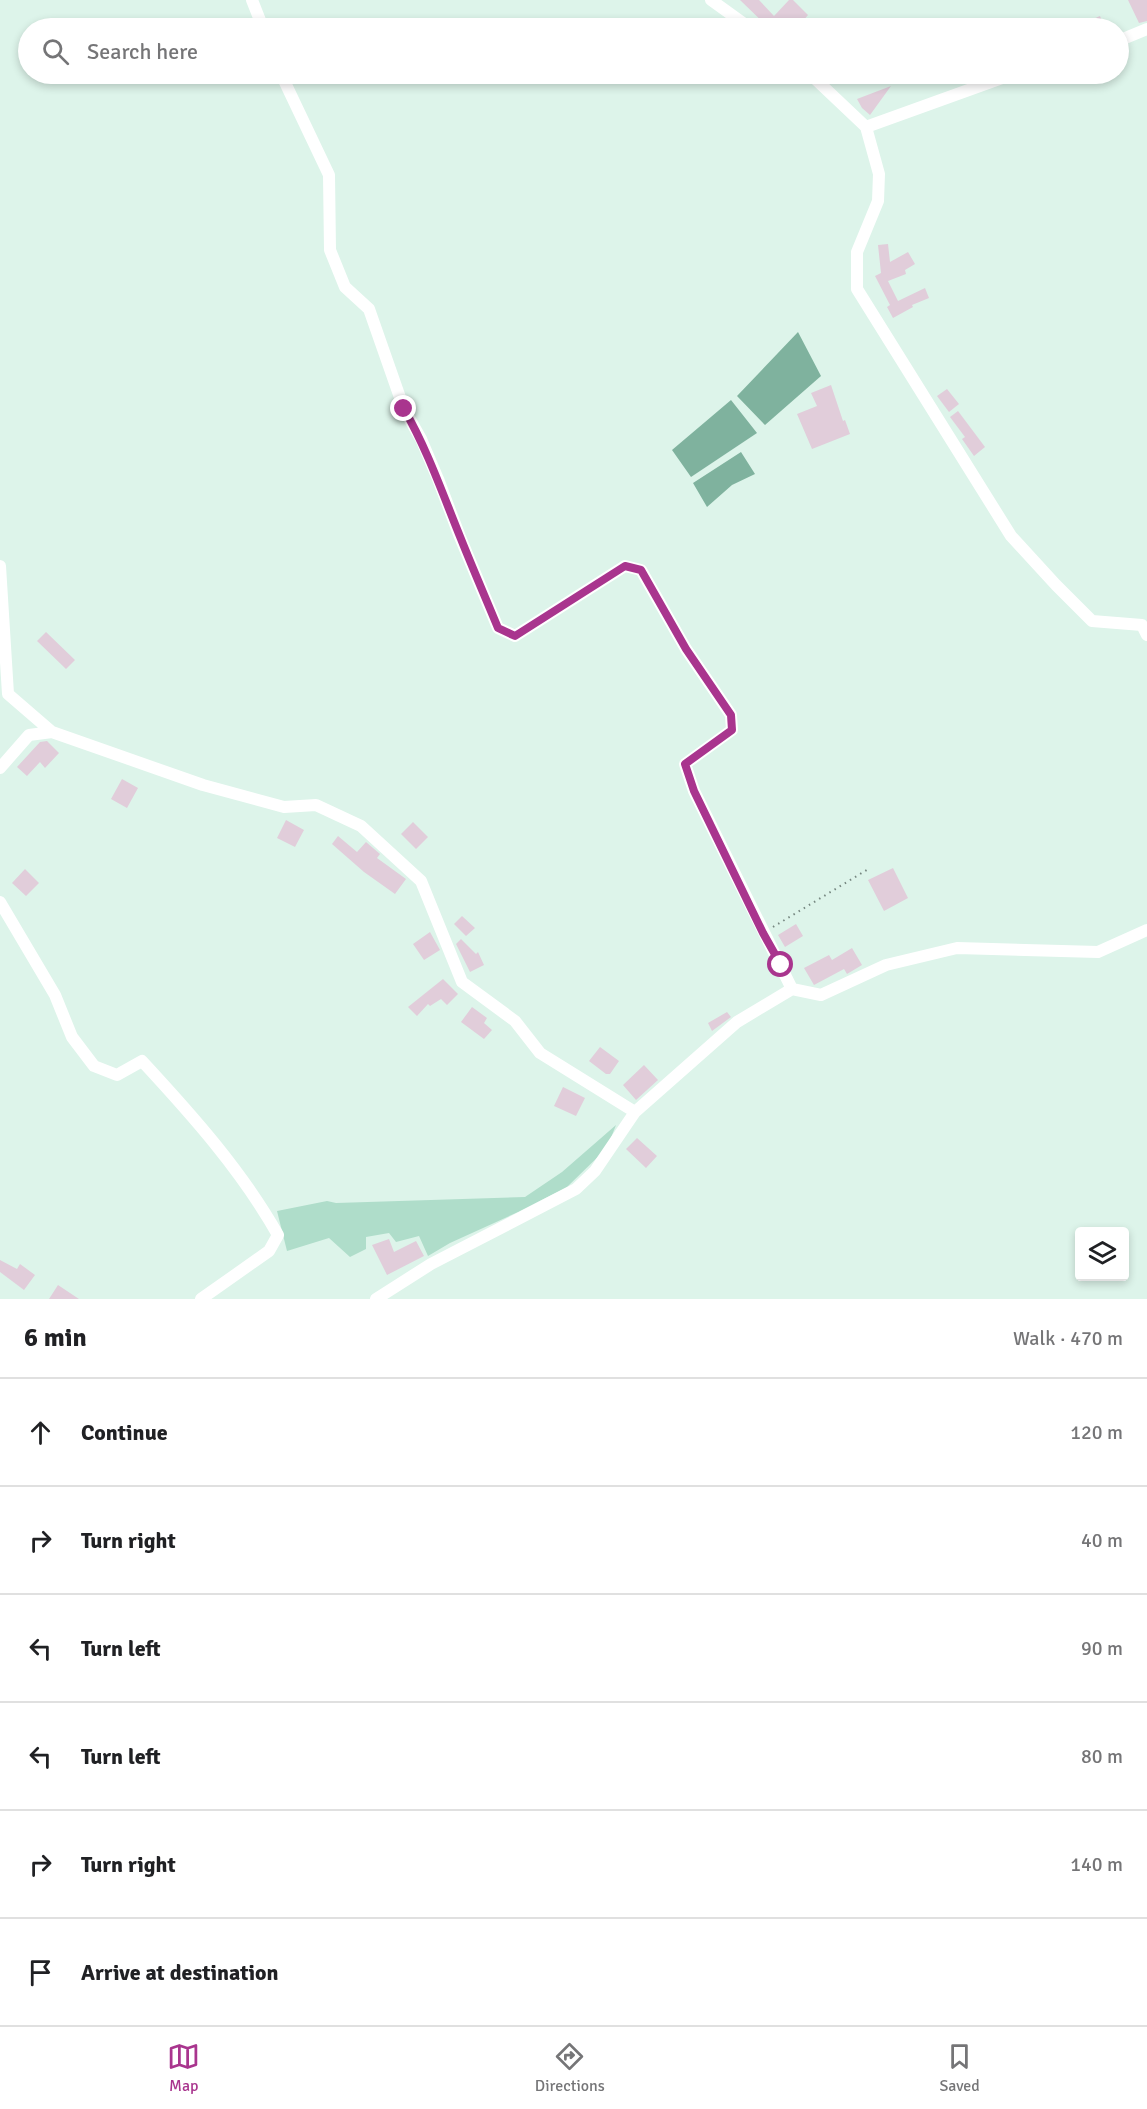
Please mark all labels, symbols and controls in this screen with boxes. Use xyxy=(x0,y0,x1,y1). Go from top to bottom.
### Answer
search box xyxy=(18,18,1129,84)
icon: search xyxy=(39,35,72,68)
text: Search here xyxy=(87,38,198,65)
route end xyxy=(390,395,416,421)
route start xyxy=(767,951,793,977)
map controls xyxy=(1075,1227,1129,1281)
button: layers xyxy=(1075,1227,1129,1281)
text: 6 min xyxy=(24,1322,87,1354)
text: Walk · 470 m xyxy=(1013,1326,1123,1351)
icon: ahead xyxy=(24,1416,57,1449)
text: Continue xyxy=(81,1419,168,1446)
text: 120 m xyxy=(1070,1420,1123,1445)
icon: right xyxy=(24,1524,57,1557)
text: Turn right xyxy=(81,1527,176,1554)
text: 40 m xyxy=(1081,1528,1123,1553)
icon: left xyxy=(24,1632,57,1665)
text: Turn left xyxy=(81,1635,161,1662)
text: 90 m xyxy=(1081,1636,1123,1661)
icon: left xyxy=(24,1740,57,1773)
text: Turn left xyxy=(81,1743,161,1770)
text: 80 m xyxy=(1081,1744,1123,1769)
icon: right xyxy=(24,1848,57,1881)
text: Turn right xyxy=(81,1851,176,1878)
text: 140 m xyxy=(1070,1852,1123,1877)
icon: arrive xyxy=(24,1956,57,1989)
text: Arrive at destination xyxy=(81,1959,278,1986)
tab: Map xyxy=(167,2040,200,2096)
tab: Directions xyxy=(535,2040,605,2096)
tab: Saved xyxy=(939,2040,980,2096)

